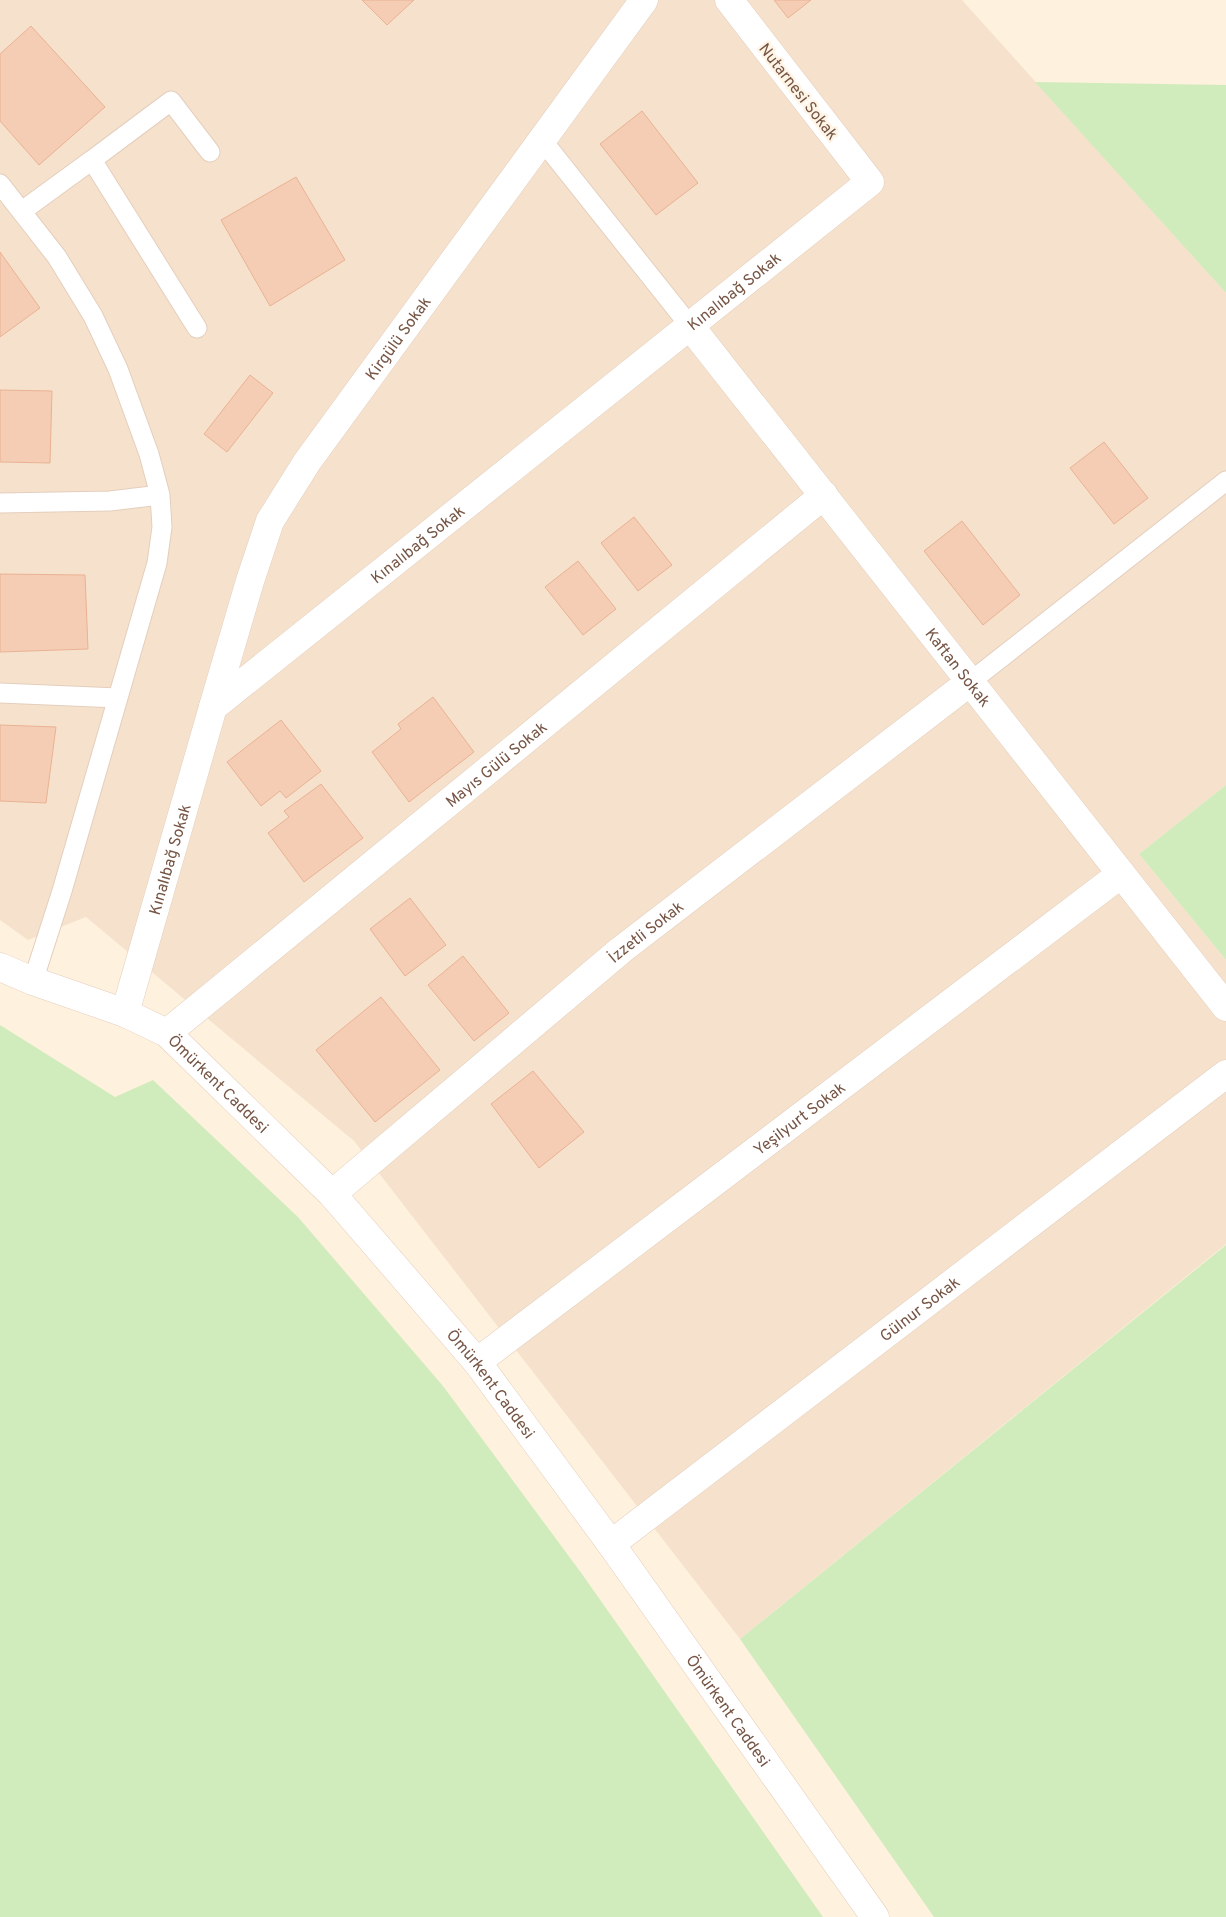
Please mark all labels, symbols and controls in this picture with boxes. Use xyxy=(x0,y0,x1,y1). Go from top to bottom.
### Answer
street label: Nutarnesi Sokak xyxy=(753,40,841,145)
street label: Kınalıbağ Sokak xyxy=(684,249,786,336)
street label: Kirgülü Sokak xyxy=(362,293,436,385)
street label: Kınalıbağ Sokak xyxy=(368,502,470,589)
street label: Kaftan Sokak xyxy=(920,625,994,712)
street label: Mayıs Gülü Sokak xyxy=(442,718,552,813)
street label: Kınalıbağ Sokak xyxy=(146,802,197,918)
street label: İzzetli Sokak xyxy=(604,897,688,968)
street label: Ömürkent Caddesi xyxy=(163,1030,272,1138)
street label: Yeşilyurt Sokak xyxy=(750,1078,850,1161)
street label: Gülnur Sokak xyxy=(876,1273,965,1347)
street label: Ömürkent Caddesi xyxy=(441,1325,538,1443)
street label: Ömürkent Caddesi xyxy=(681,1650,774,1772)

